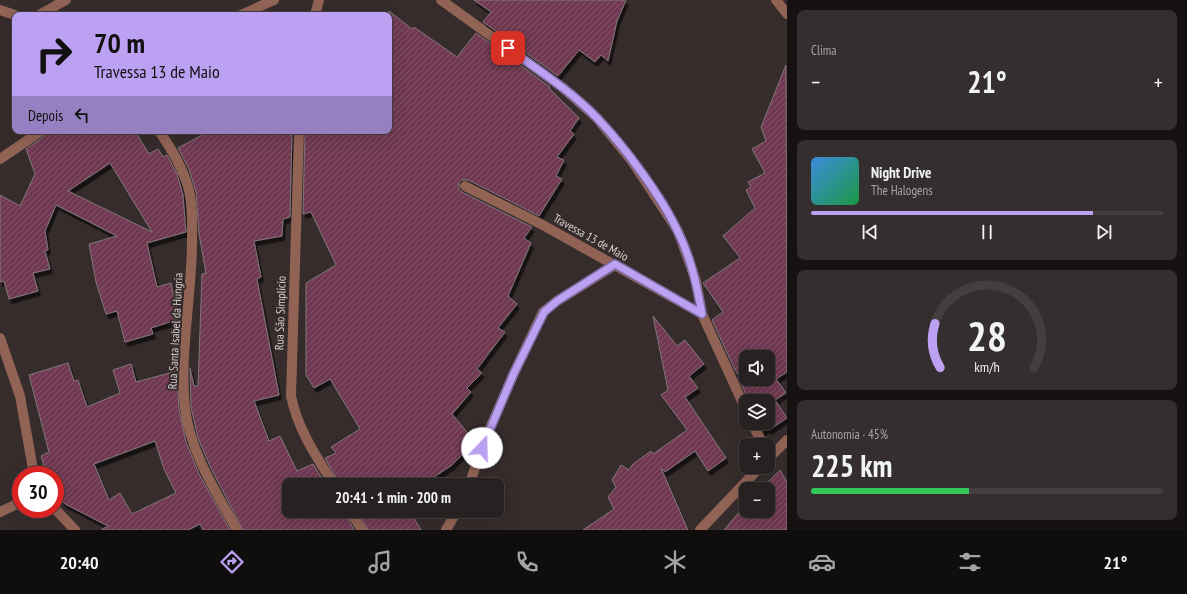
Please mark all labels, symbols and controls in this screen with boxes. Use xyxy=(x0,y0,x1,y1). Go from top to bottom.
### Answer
text: 70 m xyxy=(94,24,145,61)
icon: right xyxy=(28,28,80,80)
pin xyxy=(491,31,525,65)
icon: arrive xyxy=(497,37,519,59)
text: Clima xyxy=(811,42,836,59)
text: Travessa 13 de Maio xyxy=(94,60,220,83)
text: 21° xyxy=(967,62,1007,101)
text: − xyxy=(811,68,820,96)
text: + xyxy=(1154,68,1163,96)
icon: left xyxy=(71,104,93,126)
text: Depois xyxy=(28,106,63,125)
text: Night Drive xyxy=(871,163,931,182)
text: The Halogens xyxy=(871,182,933,199)
street label: Travessa 13 de Maio xyxy=(551,210,631,264)
icon: previous xyxy=(859,221,881,243)
icon: pause xyxy=(976,221,998,243)
icon: next xyxy=(1093,221,1115,243)
street label: Rua Santa Isabel da Hungria xyxy=(164,272,186,390)
street label: Rua São Simplício xyxy=(271,276,289,350)
text: 28 xyxy=(967,309,1007,362)
map controls xyxy=(739,350,775,518)
button: sound xyxy=(739,350,775,386)
text: km/h xyxy=(974,357,1000,376)
button: layers xyxy=(739,394,775,430)
text: Autonomia · 45% xyxy=(811,426,888,443)
position arrow xyxy=(461,427,503,469)
button: + xyxy=(739,438,775,474)
text: 225 km xyxy=(811,446,892,485)
speed limit sign: 30 xyxy=(12,466,64,518)
button: − xyxy=(739,482,775,518)
text: 20:41 · 1 min · 200 m xyxy=(335,488,451,507)
icon: directions xyxy=(218,548,246,576)
icon: music xyxy=(366,548,394,576)
icon: phone xyxy=(513,548,541,576)
icon: climate xyxy=(661,548,689,576)
icon: car xyxy=(808,548,836,576)
icon: filters xyxy=(956,548,984,576)
text: 20:40 xyxy=(60,551,99,574)
text: 21° xyxy=(1103,551,1127,574)

